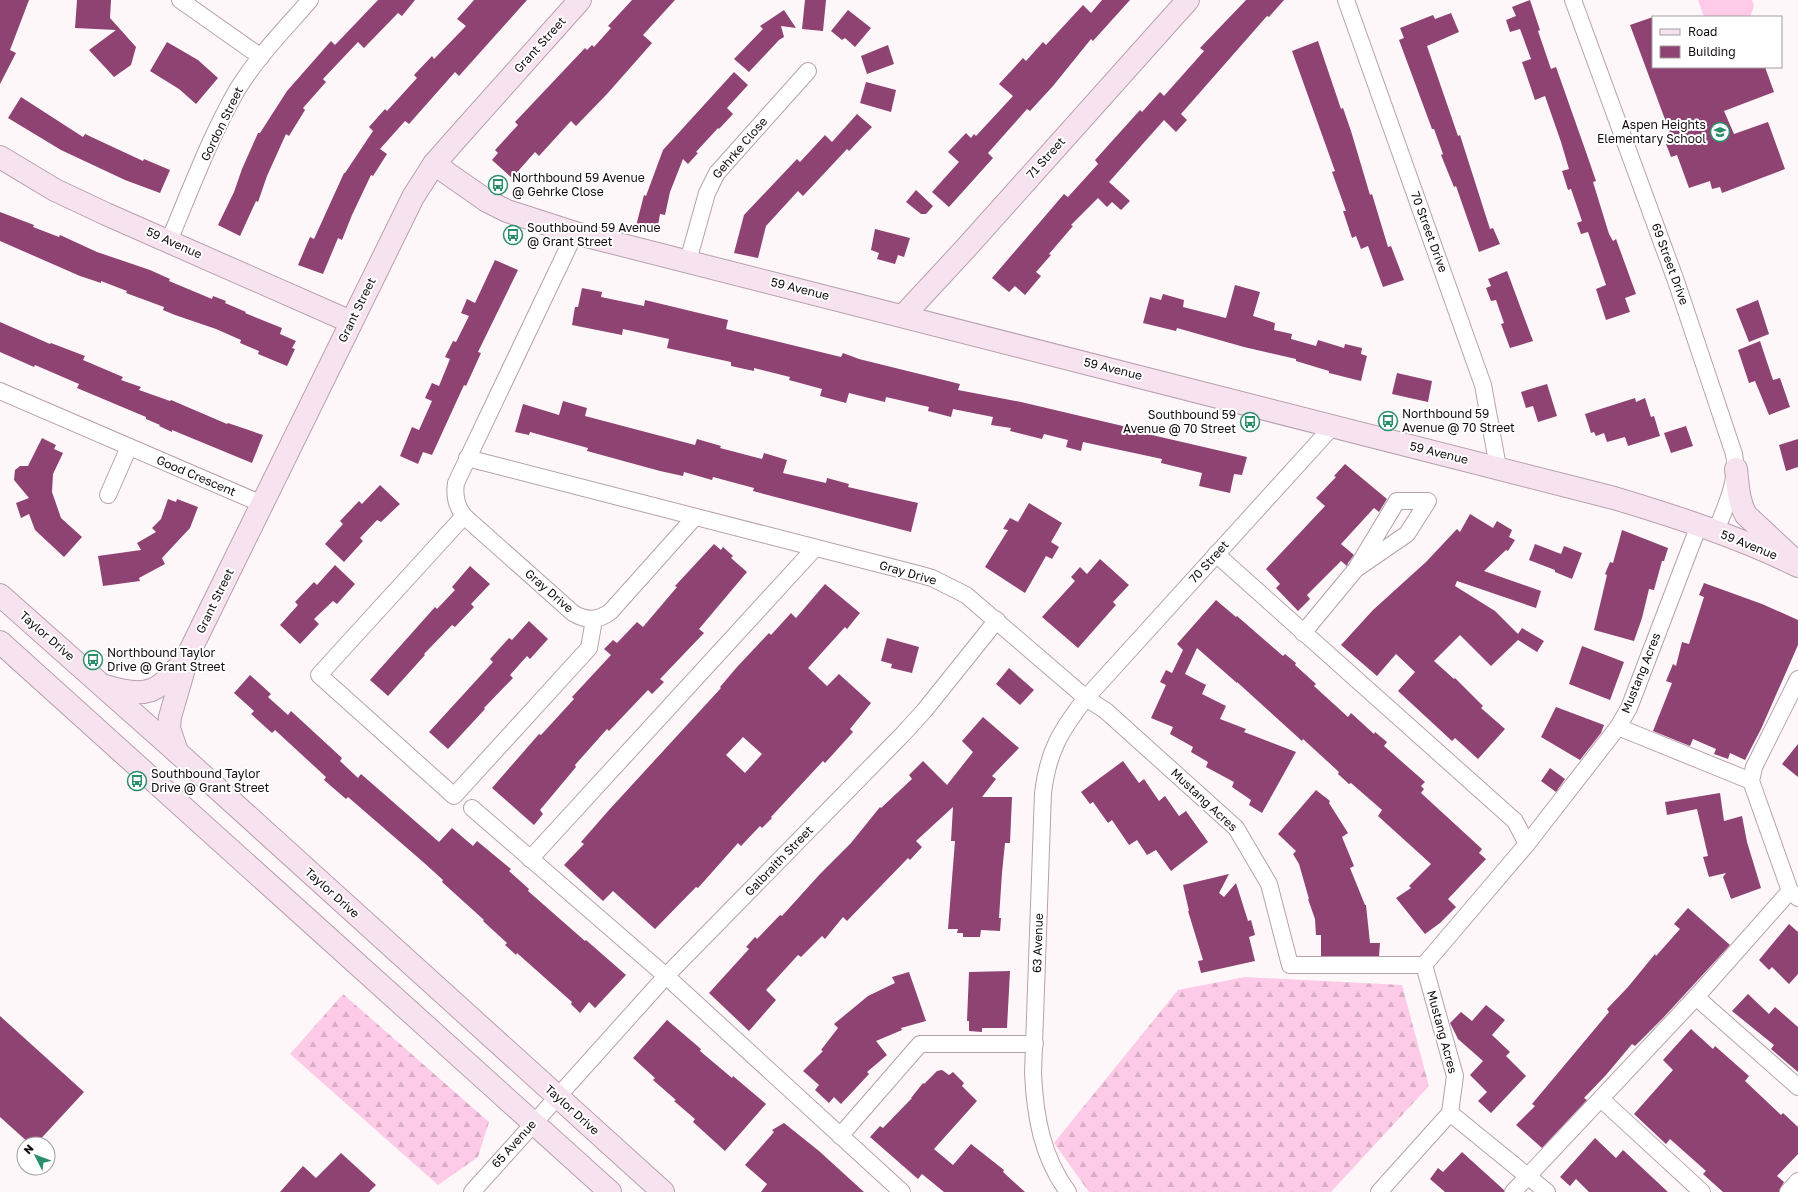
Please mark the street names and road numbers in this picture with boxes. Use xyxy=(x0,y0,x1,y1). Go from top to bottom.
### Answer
street label: Grant Street xyxy=(511,13,569,76)
street label: Gordon Street xyxy=(197,84,246,163)
street label: Gehrke Close xyxy=(709,114,770,181)
street label: 71 Street xyxy=(1023,134,1068,182)
street label: 70 Street Drive xyxy=(1408,189,1451,274)
street label: 69 Street Drive xyxy=(1649,221,1692,307)
street label: 59 Avenue xyxy=(144,224,204,262)
street label: 59 Avenue xyxy=(769,274,831,303)
street label: Grant Street xyxy=(334,275,379,345)
street label: 59 Avenue xyxy=(1082,354,1144,383)
street label: 59 Avenue xyxy=(1408,438,1470,467)
street label: Good Crescent xyxy=(154,452,238,499)
street label: 59 Avenue xyxy=(1719,526,1780,563)
street label: 70 Street xyxy=(1186,537,1232,586)
street label: Gray Drive xyxy=(878,557,939,588)
street label: Grant Street xyxy=(192,566,237,636)
street label: Gray Drive xyxy=(522,566,577,616)
street label: Taylor Drive xyxy=(17,608,78,664)
street label: Mustang Acres xyxy=(1618,630,1664,715)
street label: Mustang Acres xyxy=(1168,765,1241,834)
street label: Galbraith Street xyxy=(741,822,816,899)
street label: Taylor Drive xyxy=(302,864,363,921)
street label: 63 Avenue xyxy=(1029,913,1046,973)
street label: Mustang Acres xyxy=(1424,989,1461,1075)
street label: Taylor Drive xyxy=(542,1081,603,1138)
street label: 65 Avenue xyxy=(488,1116,539,1171)

